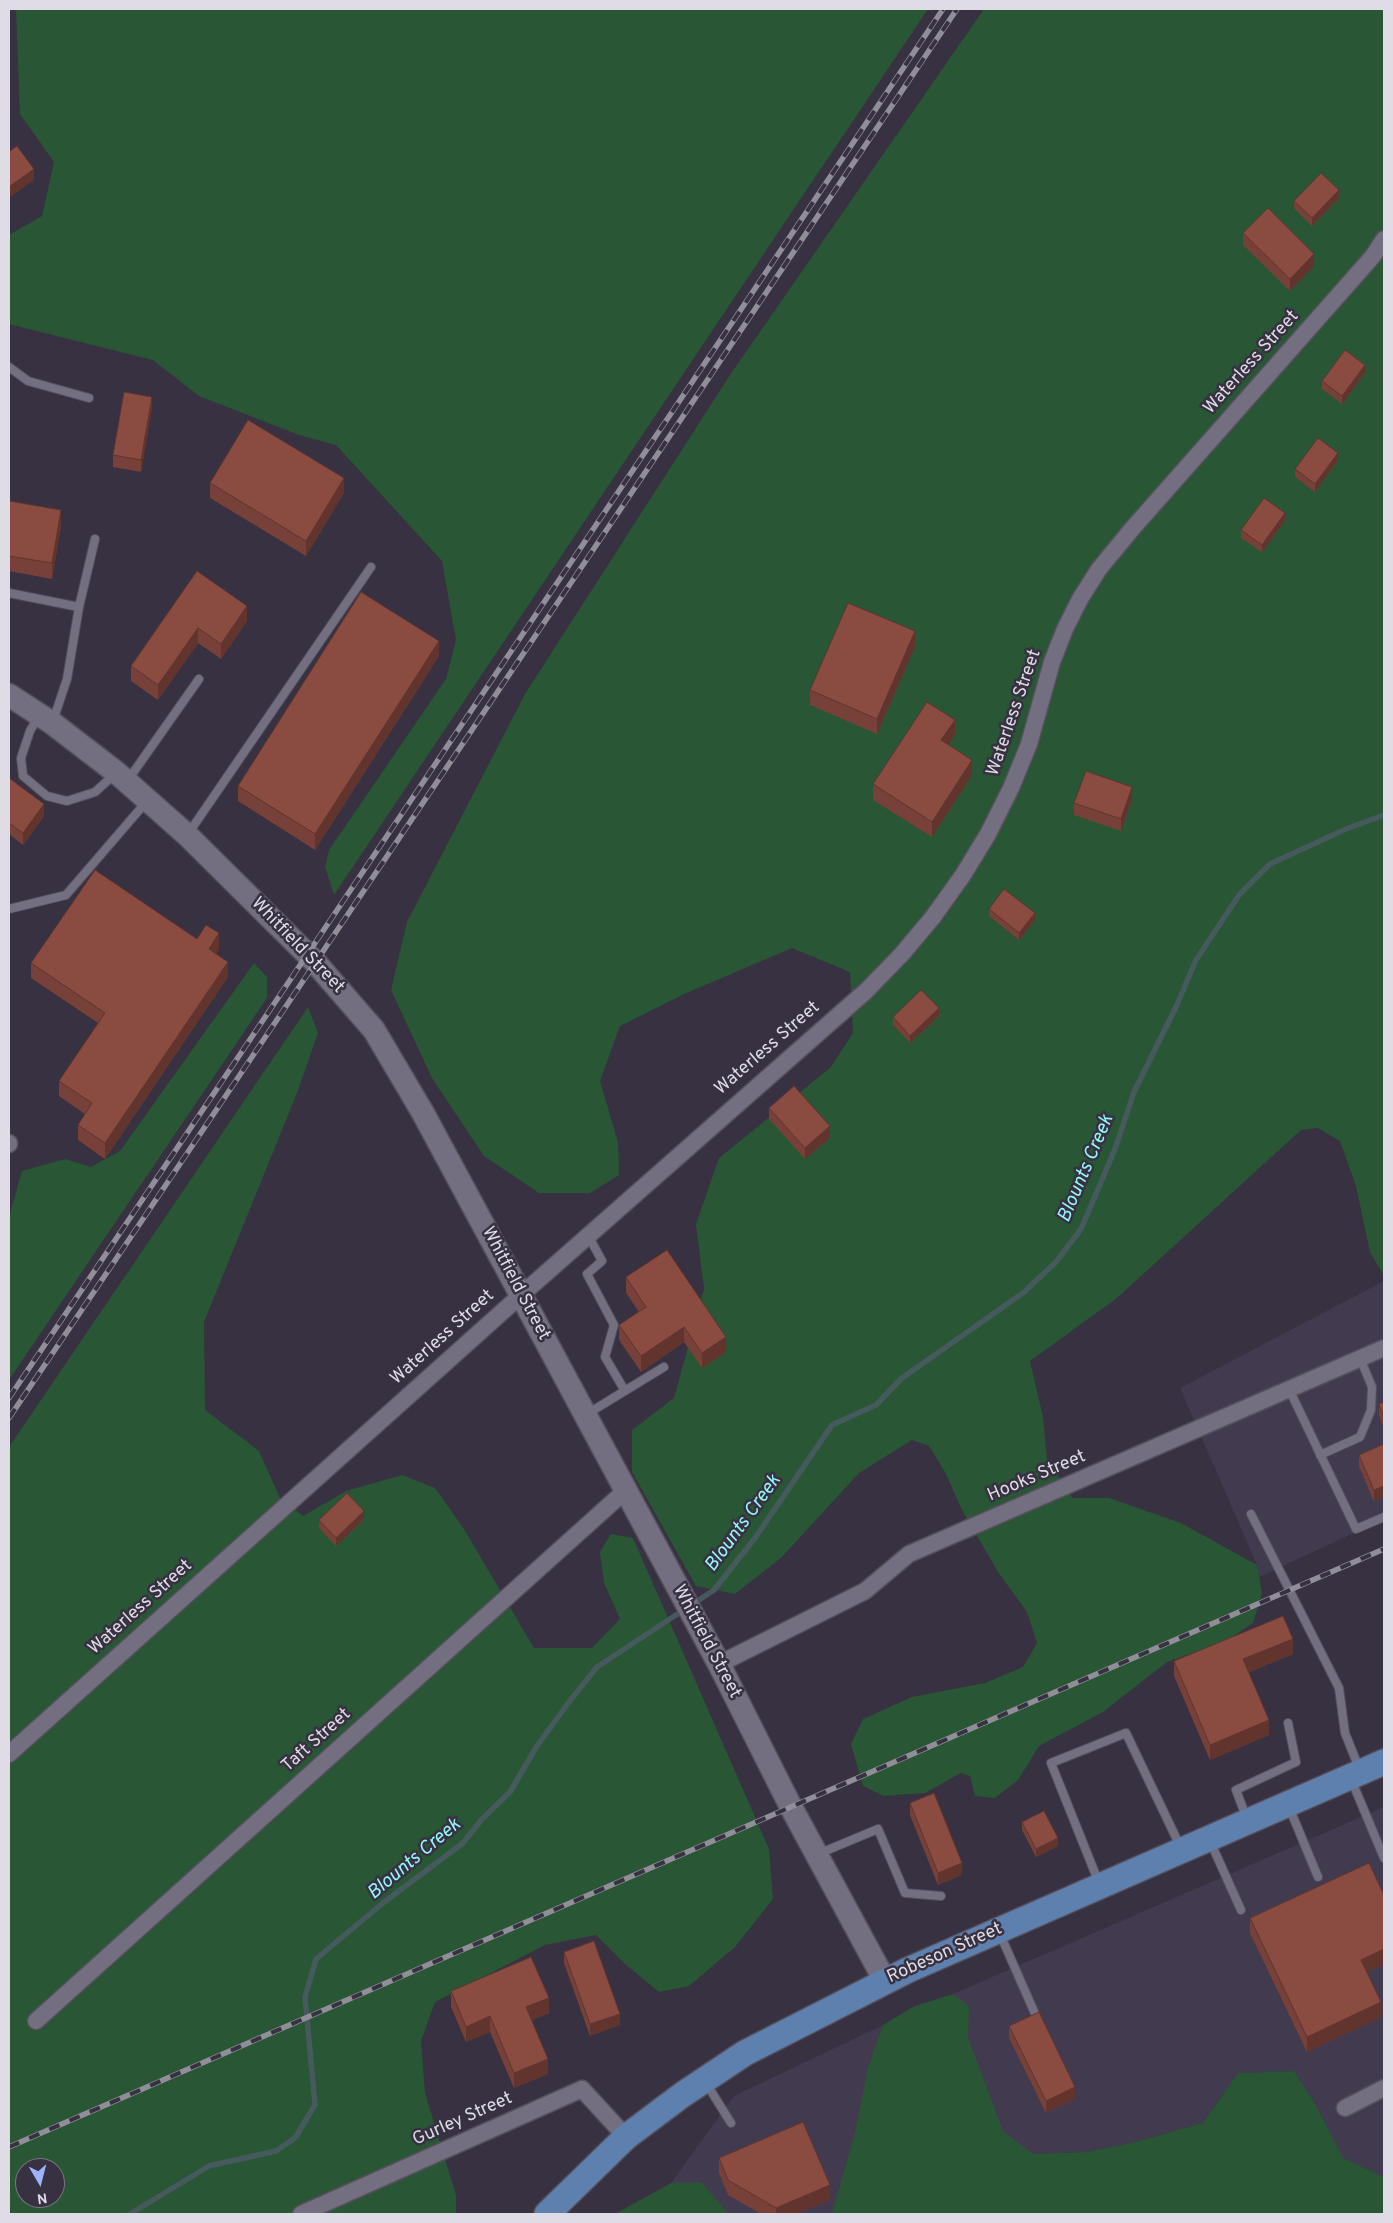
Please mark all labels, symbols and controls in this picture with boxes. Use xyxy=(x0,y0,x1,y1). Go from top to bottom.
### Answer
street label: Waterless Street xyxy=(1200,307,1304,419)
street label: Waterless Street xyxy=(983,647,1047,779)
street label: Whitfield Street xyxy=(246,893,348,999)
street label: Waterless Street xyxy=(711,997,825,1101)
water label: Blounts Creek xyxy=(1054,1112,1120,1226)
street label: Whitfield Street xyxy=(476,1224,554,1344)
street label: Waterless Street xyxy=(387,1286,499,1390)
street label: Hooks Street xyxy=(985,1447,1089,1507)
water label: Blounts Creek xyxy=(701,1471,787,1577)
street label: Waterless Street xyxy=(85,1556,197,1660)
street label: Whitfield Street xyxy=(667,1582,745,1702)
street label: Taft Street xyxy=(278,1704,356,1778)
water label: Blounts Creek xyxy=(364,1814,466,1906)
street label: Robeson Street xyxy=(884,1919,1006,1989)
street label: Gurley Street xyxy=(410,2088,516,2152)
north arrow xyxy=(15,2158,65,2208)
text: N xyxy=(36,2188,48,2206)

